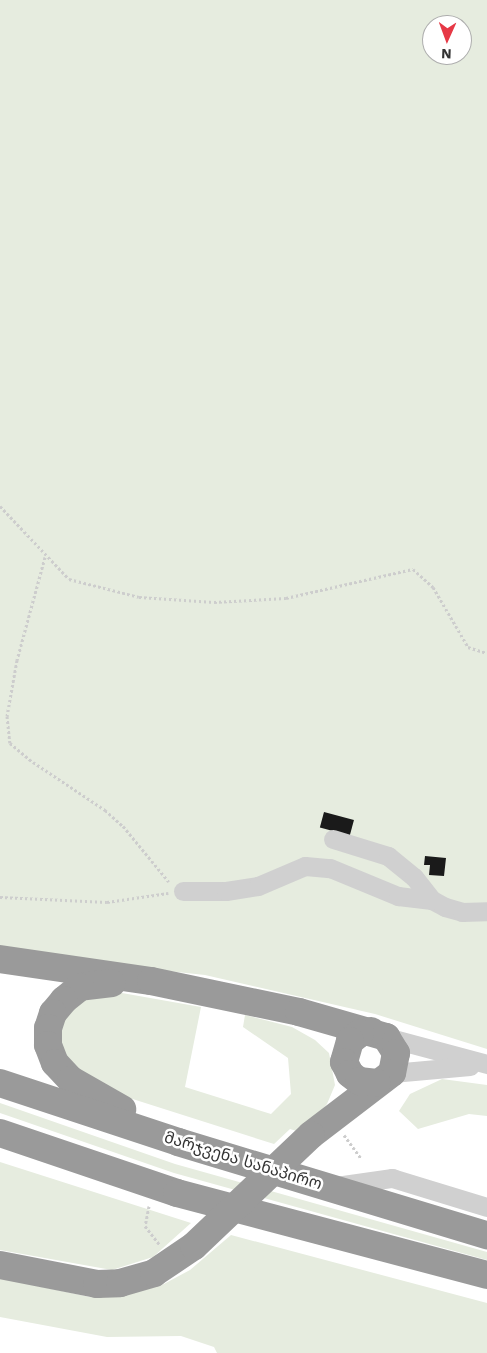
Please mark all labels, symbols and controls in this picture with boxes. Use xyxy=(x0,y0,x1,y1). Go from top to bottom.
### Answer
north arrow xyxy=(422,15,472,65)
text: N xyxy=(441,46,452,62)
street label: მარჯვენა სანაპირო xyxy=(162,1128,324,1194)

